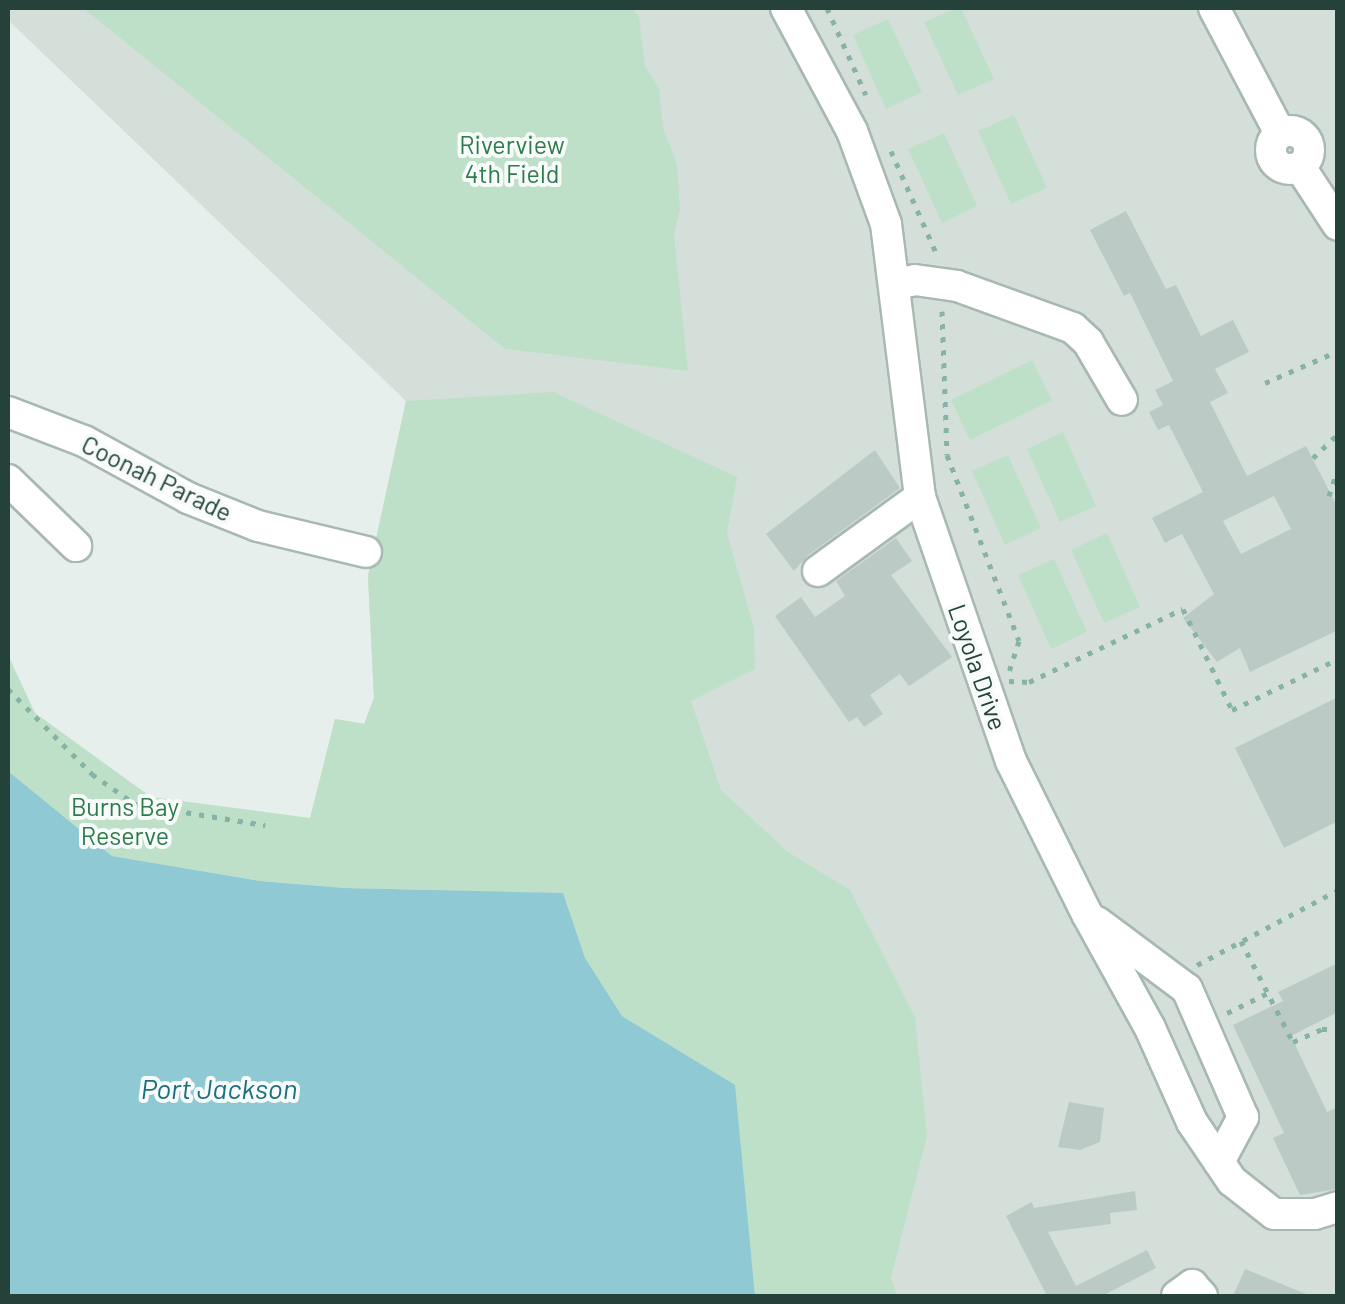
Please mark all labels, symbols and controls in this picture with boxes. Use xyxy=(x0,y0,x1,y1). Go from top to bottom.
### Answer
park label: Riverview 4th Field xyxy=(459,130,565,189)
street label: Coonah Parade xyxy=(77,429,237,527)
street label: Loyola Drive xyxy=(942,600,1014,734)
park label: Burns Bay Reserve xyxy=(71,792,179,851)
water label: Port Jackson xyxy=(141,1071,297,1105)

